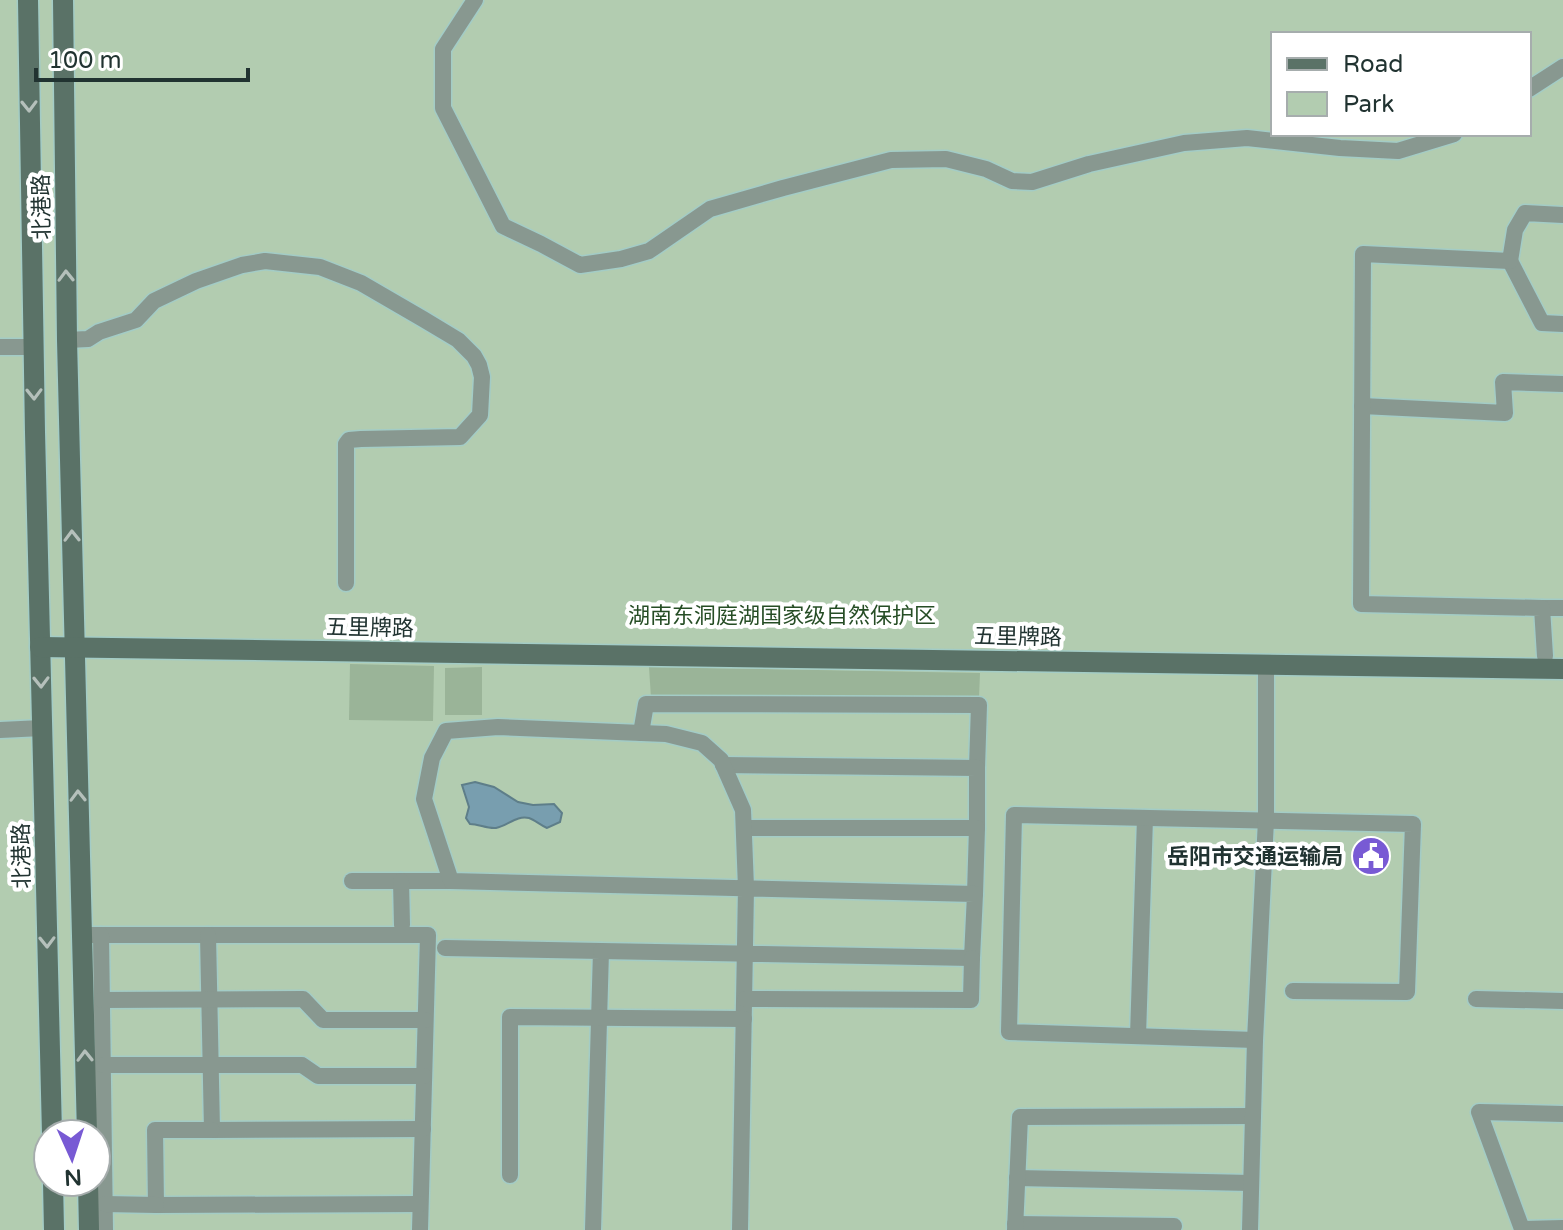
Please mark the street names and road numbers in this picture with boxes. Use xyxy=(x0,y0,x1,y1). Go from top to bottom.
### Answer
street label: 北港路 xyxy=(28,174,56,240)
street label: 五里牌路 xyxy=(326,614,414,642)
street label: 五里牌路 xyxy=(974,623,1062,651)
street label: 北港路 xyxy=(8,823,36,889)

